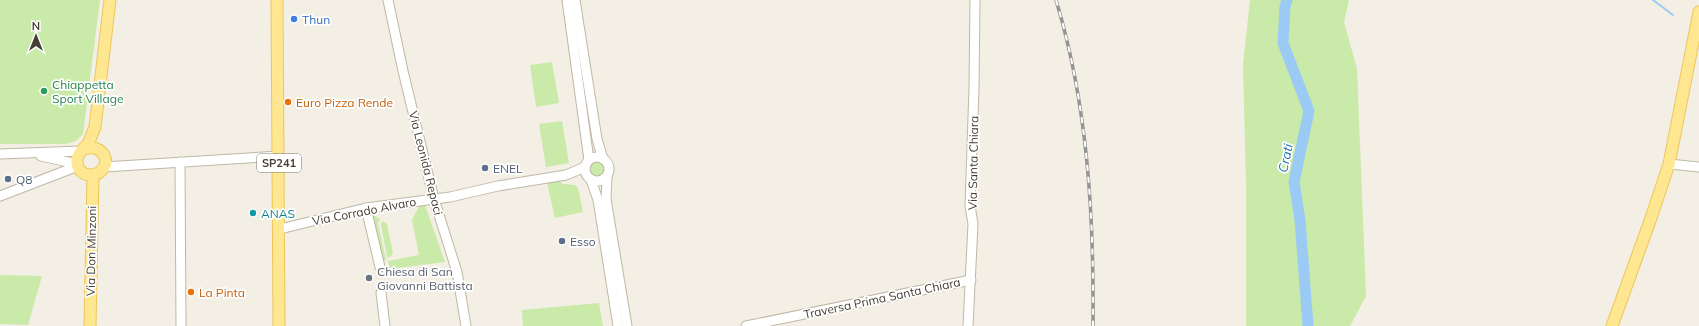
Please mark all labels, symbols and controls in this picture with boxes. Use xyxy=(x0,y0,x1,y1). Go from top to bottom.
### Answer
place label: Thun xyxy=(302,12,330,27)
marker: Thun xyxy=(289,14,299,24)
north arrow xyxy=(16,16,56,56)
text: N xyxy=(32,19,40,33)
place label: Chiappetta Sport Village xyxy=(52,77,123,106)
marker: Chiappetta Sport Village xyxy=(39,86,49,96)
place label: Euro Pizza Rende xyxy=(296,95,393,110)
marker: Euro Pizza Rende xyxy=(283,97,293,107)
street label: Via Leonida Repaci xyxy=(406,109,446,217)
street label: Via Santa Chiara xyxy=(965,116,981,210)
water label: Crati xyxy=(1274,141,1296,174)
road number: SP241 xyxy=(257,154,301,172)
place label: ENEL xyxy=(493,161,523,176)
marker: ENEL xyxy=(480,163,490,173)
place label: Q8 xyxy=(16,172,32,187)
marker: Q8 xyxy=(3,174,13,184)
street label: Via Corrado Alvaro xyxy=(311,194,417,228)
street label: Via Don Minzoni xyxy=(83,205,99,296)
place label: ANAS xyxy=(261,206,295,221)
marker: ANAS xyxy=(248,208,258,218)
place label: Esso xyxy=(570,234,596,249)
marker: Esso xyxy=(557,236,567,246)
place label: Chiesa di San Giovanni Battista xyxy=(377,264,473,293)
marker: Chiesa di San Giovanni Battista xyxy=(364,273,374,283)
street label: Traversa Prima Santa Chiara xyxy=(802,274,962,322)
place label: La Pinta xyxy=(199,285,245,300)
marker: La Pinta xyxy=(186,287,196,297)

